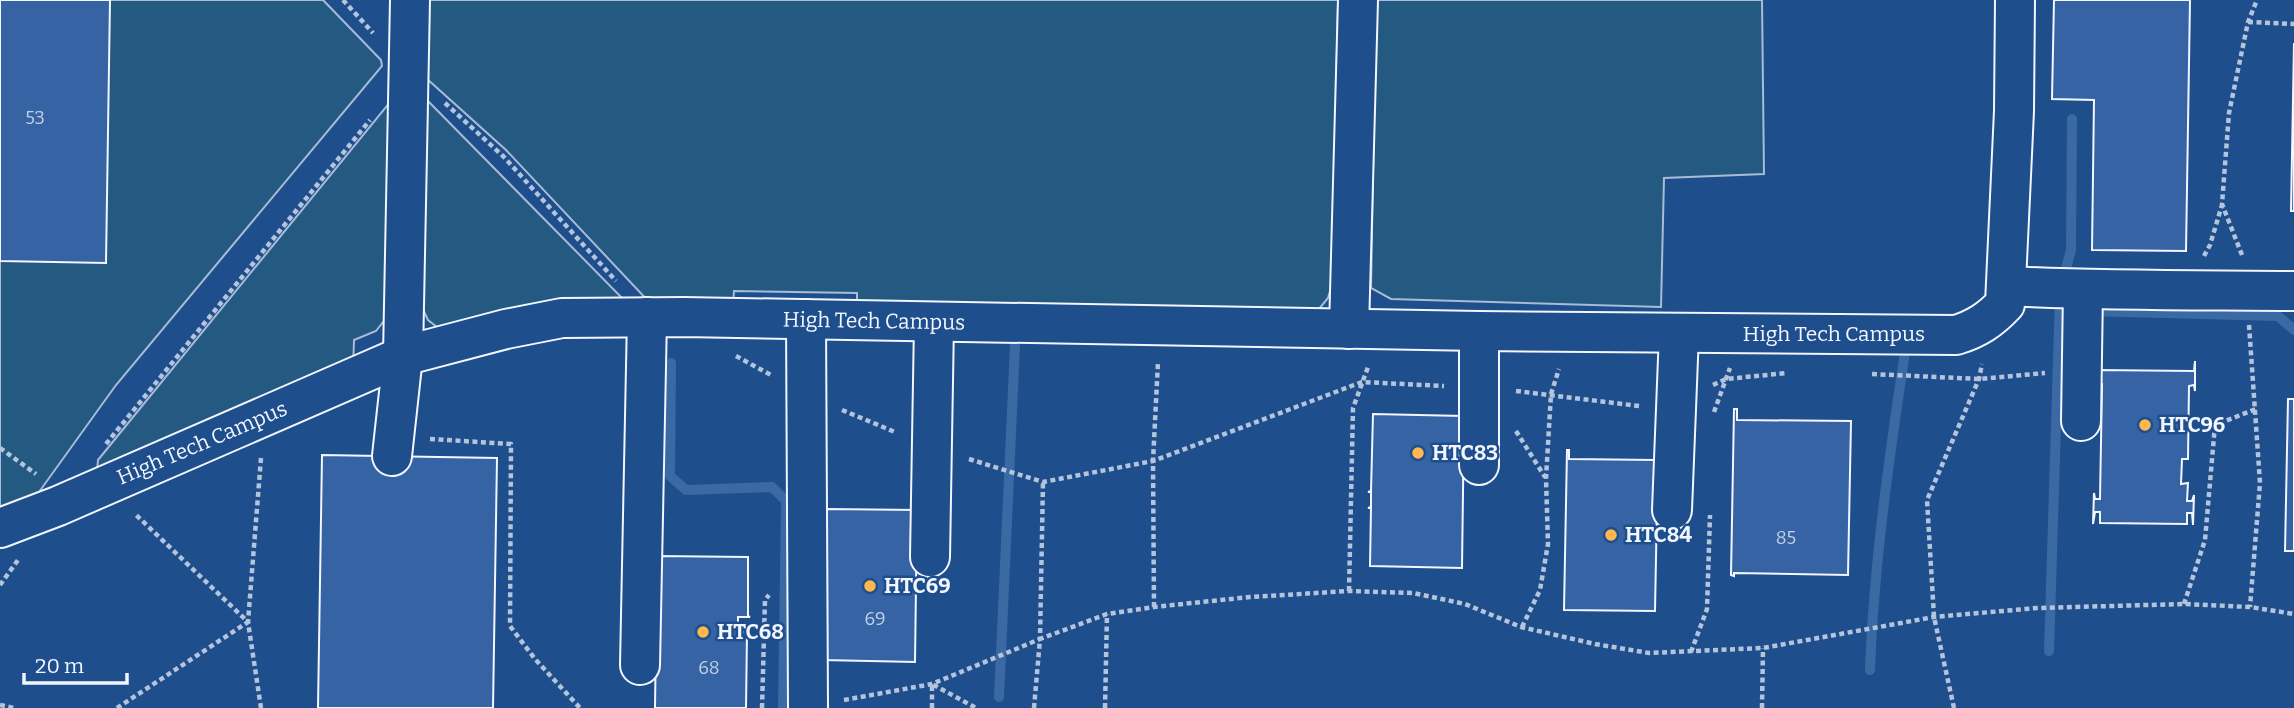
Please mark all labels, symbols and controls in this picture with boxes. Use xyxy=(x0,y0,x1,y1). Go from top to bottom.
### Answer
house number: 53 xyxy=(25,107,45,129)
street label: High Tech Campus xyxy=(783,306,965,336)
street label: High Tech Campus xyxy=(1743,321,1925,347)
street label: High Tech Campus xyxy=(113,395,291,491)
place label: HTC96 xyxy=(2159,412,2225,438)
marker: HTC96 xyxy=(2137,417,2153,433)
place label: HTC83 xyxy=(1432,440,1498,466)
marker: HTC83 xyxy=(1410,445,1426,461)
place label: HTC84 xyxy=(1625,522,1692,548)
marker: HTC84 xyxy=(1603,527,1619,543)
house number: 85 xyxy=(1776,527,1796,549)
place label: HTC69 xyxy=(884,573,951,599)
marker: HTC69 xyxy=(862,578,878,594)
house number: 69 xyxy=(864,608,886,630)
place label: HTC68 xyxy=(717,619,784,645)
marker: HTC68 xyxy=(695,624,711,640)
scale bar xyxy=(24,642,128,686)
text: 20 m xyxy=(35,653,84,679)
house number: 68 xyxy=(698,657,720,679)

